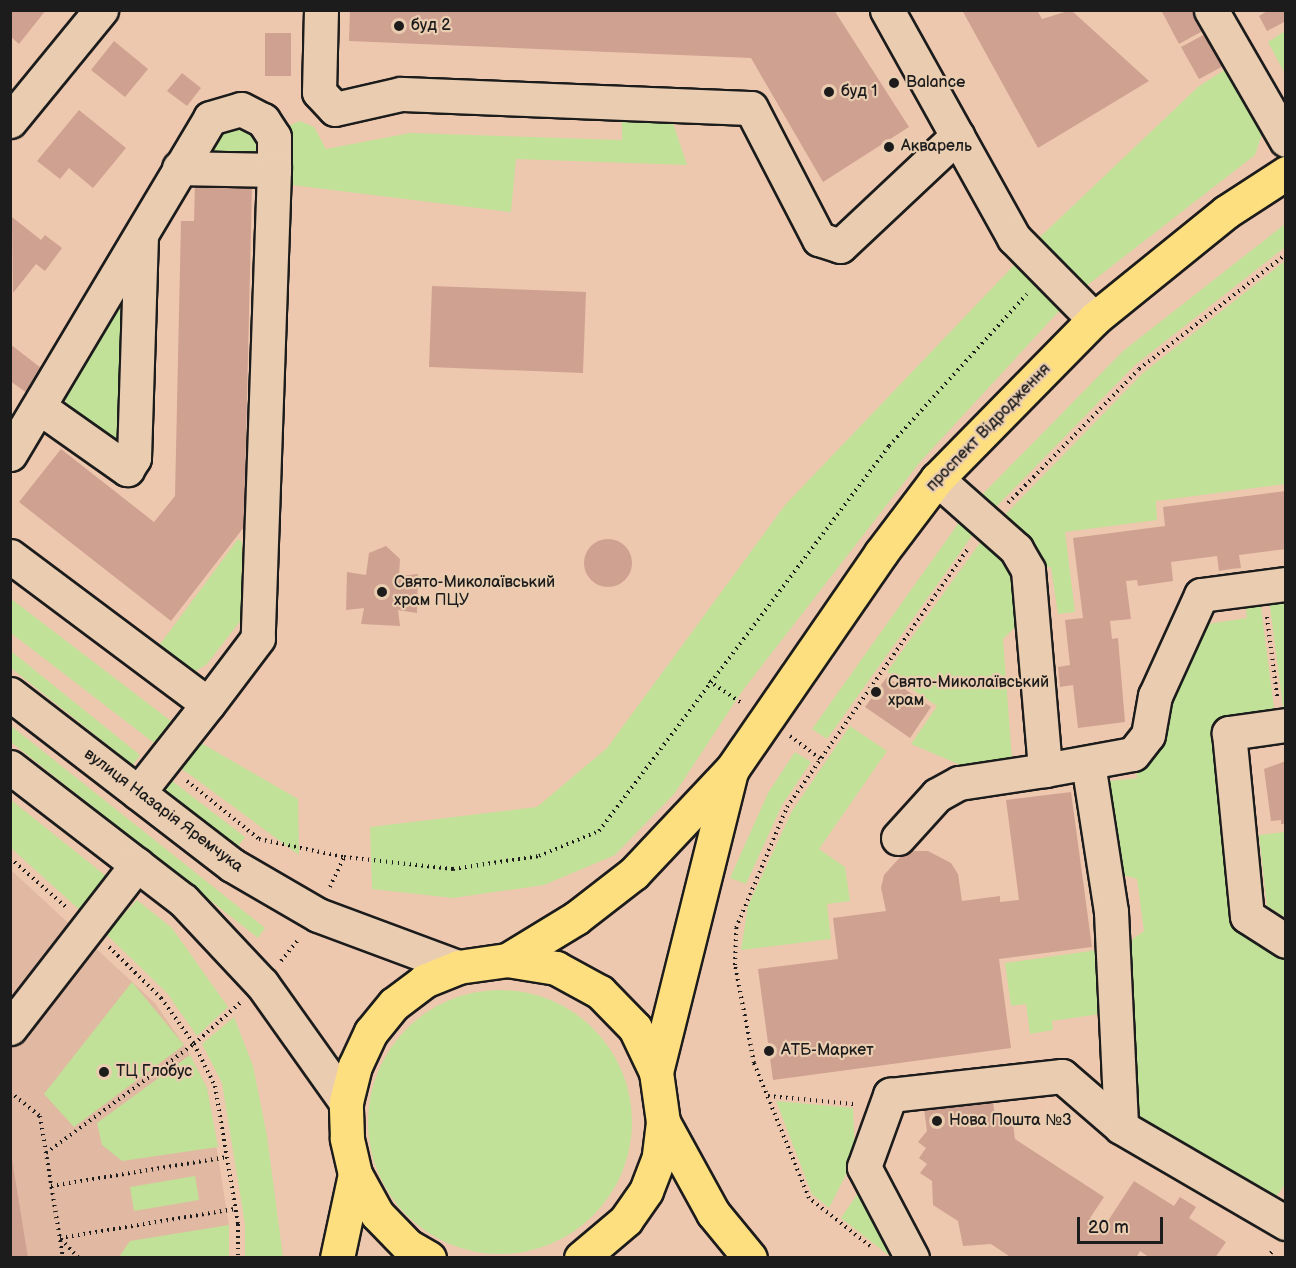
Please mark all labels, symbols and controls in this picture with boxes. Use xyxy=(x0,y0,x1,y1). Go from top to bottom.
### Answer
place label: буд 2 xyxy=(411,16,451,36)
marker: буд 2 xyxy=(392,19,406,33)
place label: Balance xyxy=(906,73,966,93)
marker: Balance xyxy=(887,76,901,90)
place label: буд 1 xyxy=(841,82,877,102)
marker: буд 1 xyxy=(822,85,836,99)
place label: Акварель xyxy=(901,137,972,157)
marker: Акварель xyxy=(882,140,896,154)
street label: проспект Відродження xyxy=(923,360,1055,496)
place label: Свято-Миколаївський храм ПЦУ xyxy=(394,573,555,611)
marker: Свято-Миколаївський храм ПЦУ xyxy=(375,585,389,599)
place label: Свято-Миколаївський храм xyxy=(888,673,1049,711)
marker: Свято-Миколаївський храм xyxy=(869,685,883,699)
street label: вулиця Назарія Яремчука xyxy=(80,745,246,877)
place label: АТБ-Маркет xyxy=(781,1041,874,1061)
marker: АТБ-Маркет xyxy=(762,1044,776,1058)
place label: ТЦ Глобус xyxy=(116,1062,192,1082)
marker: ТЦ Глобус xyxy=(97,1065,111,1079)
place label: Нова Пошта №3 xyxy=(949,1111,1072,1131)
marker: Нова Пошта №3 xyxy=(930,1114,944,1128)
scale bar xyxy=(1080,1205,1166,1243)
text: 20 m xyxy=(1088,1217,1129,1238)

